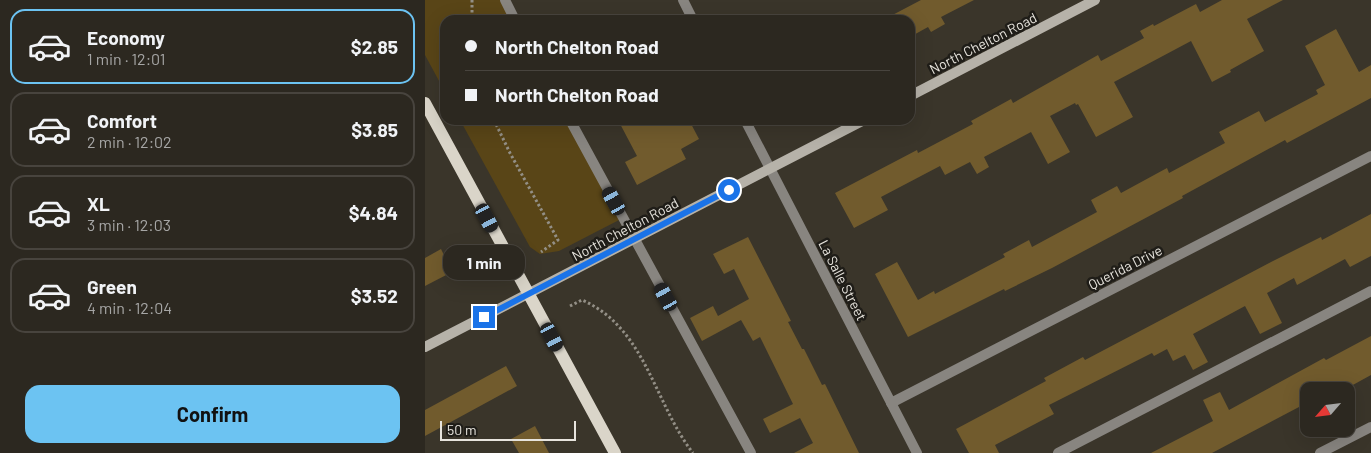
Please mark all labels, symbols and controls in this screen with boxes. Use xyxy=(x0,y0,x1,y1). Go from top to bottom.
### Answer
street label: North Chelton Road xyxy=(926,9,1040,77)
icon: car xyxy=(27,24,72,69)
text: Economy xyxy=(87,26,165,49)
text: $2.85 xyxy=(351,35,398,58)
text: North Chelton Road xyxy=(495,35,659,58)
text: 1 min · 12:01 xyxy=(87,49,165,68)
text: North Chelton Road xyxy=(495,83,659,106)
icon: car xyxy=(27,107,72,152)
text: Comfort xyxy=(87,109,157,132)
text: $3.85 xyxy=(351,118,398,141)
text: 2 min · 12:02 xyxy=(87,132,172,151)
route start xyxy=(718,179,740,201)
car xyxy=(600,184,627,218)
icon: car xyxy=(27,190,72,235)
text: XL xyxy=(87,192,110,215)
street label: North Chelton Road xyxy=(569,194,681,264)
text: $4.84 xyxy=(349,201,398,224)
car xyxy=(473,201,500,235)
text: 3 min · 12:03 xyxy=(87,215,171,234)
street label: La Salle Street xyxy=(815,237,871,323)
street label: Querida Drive xyxy=(1085,241,1165,293)
callout: 1 min xyxy=(443,244,525,280)
text: 1 min xyxy=(466,253,502,272)
icon: car xyxy=(27,273,72,318)
text: Green xyxy=(87,275,137,298)
car xyxy=(652,280,679,314)
text: $3.52 xyxy=(351,284,398,307)
text: 4 min · 12:04 xyxy=(87,298,172,317)
route end xyxy=(473,306,495,328)
car xyxy=(538,320,565,354)
north arrow xyxy=(1300,382,1355,438)
map controls xyxy=(1300,382,1355,437)
button: Confirm xyxy=(25,385,400,443)
scale bar xyxy=(440,418,576,441)
text: 50 m xyxy=(447,421,476,438)

